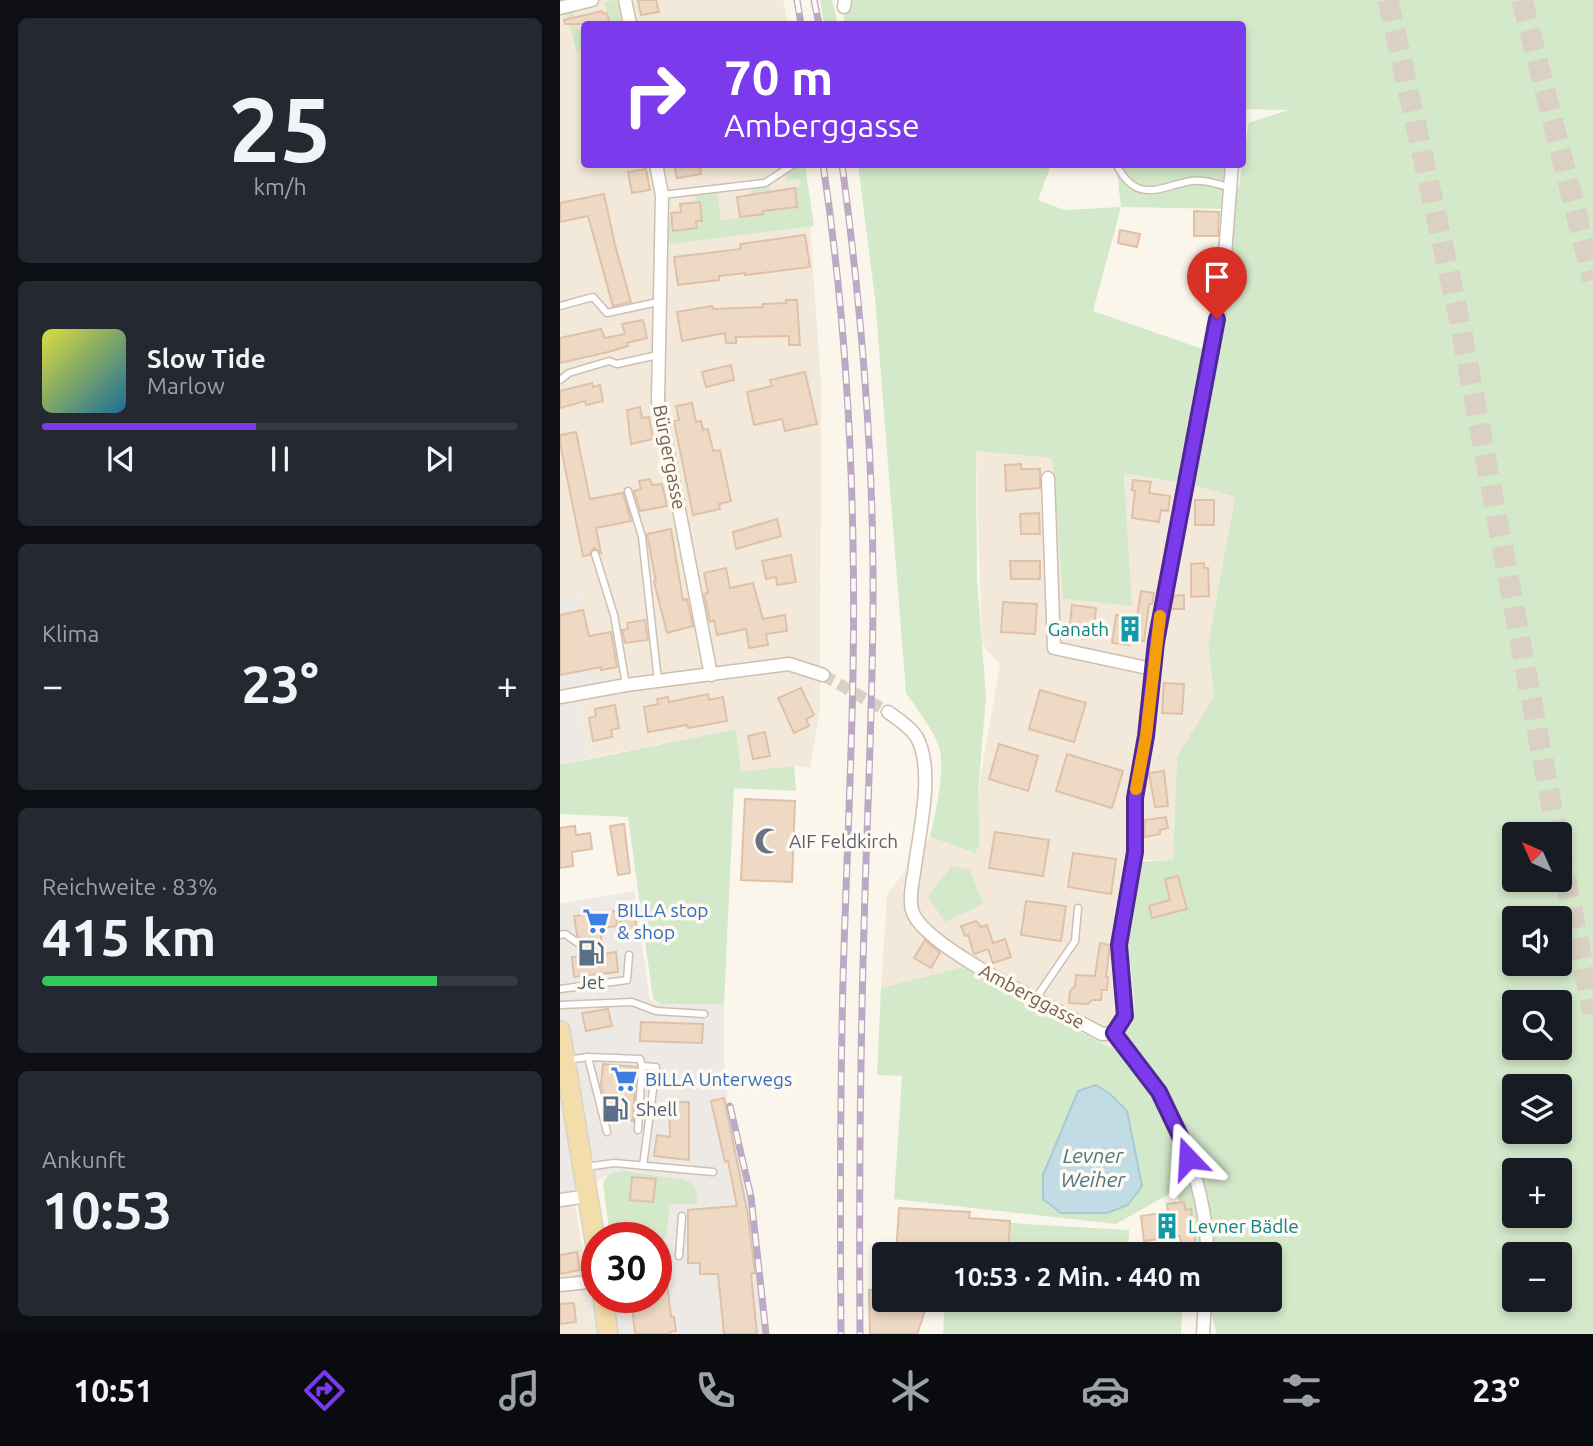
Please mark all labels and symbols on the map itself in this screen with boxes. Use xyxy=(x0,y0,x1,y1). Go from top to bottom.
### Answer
pin xyxy=(1187,247,1247,319)
street label: Bürgergasse xyxy=(649,403,691,511)
building icon: Ganath xyxy=(1115,614,1145,644)
place label: Ganath xyxy=(1048,618,1109,640)
north arrow xyxy=(1502,822,1572,892)
mosque icon: AIF Feldkirch xyxy=(753,826,783,856)
place label: AIF Feldkirch xyxy=(789,830,898,852)
place label: BILLA stop & shop xyxy=(617,899,708,943)
supermarket icon: BILLA stop & shop xyxy=(581,906,611,936)
fuel station icon: Jet xyxy=(576,938,606,968)
street label: Amberggasse xyxy=(976,959,1088,1033)
place label: Jet xyxy=(577,971,605,993)
supermarket icon: BILLA Unterwegs xyxy=(609,1064,639,1094)
place label: BILLA Unterwegs xyxy=(645,1068,792,1090)
fuel station icon: Shell xyxy=(600,1094,630,1124)
place label: Shell xyxy=(636,1098,677,1120)
position arrow xyxy=(1151,1121,1225,1195)
water label: Levner Weiher xyxy=(1061,1143,1126,1191)
building icon: Levner Bädle xyxy=(1152,1211,1182,1241)
place label: Levner Bädle xyxy=(1188,1215,1299,1237)
speed limit sign: 30 xyxy=(581,1222,672,1313)

